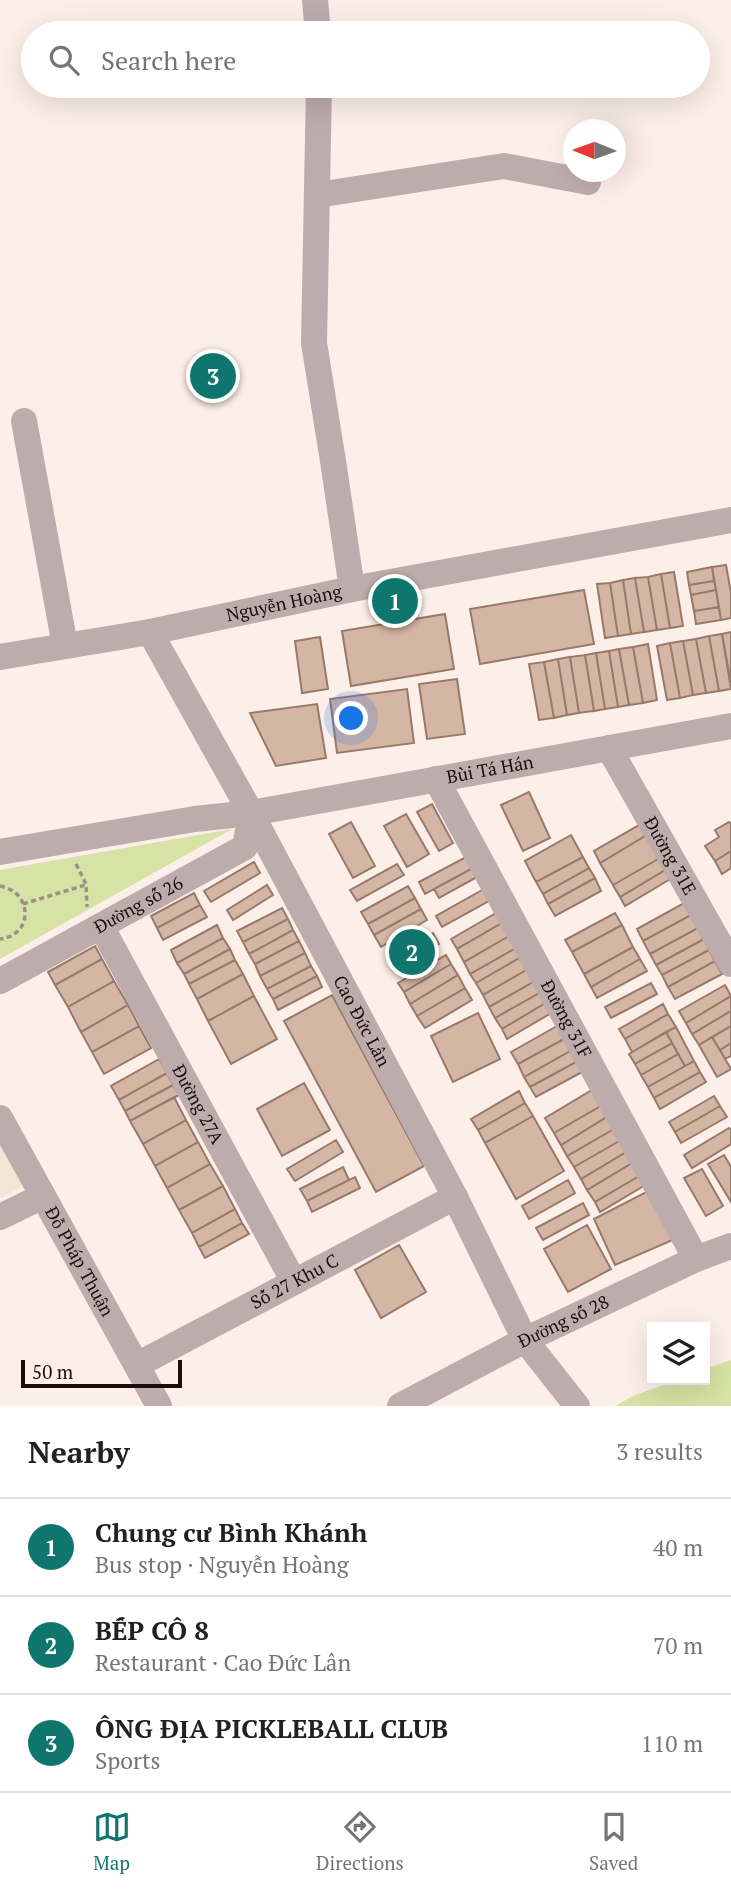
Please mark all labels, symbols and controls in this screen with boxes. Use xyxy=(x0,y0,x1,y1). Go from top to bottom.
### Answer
search box xyxy=(21,21,710,98)
icon: search xyxy=(45,41,83,79)
text: Search here xyxy=(101,43,236,77)
north arrow xyxy=(563,119,626,182)
pin: 3 xyxy=(190,350,236,402)
pin: 1 xyxy=(372,575,418,627)
street label: Nguyễn Hoàng xyxy=(224,578,344,626)
your location xyxy=(334,701,368,735)
street label: Bùi Tá Hán xyxy=(444,749,536,788)
street label: Đường 31E xyxy=(639,812,703,899)
street label: Đường số 26 xyxy=(89,870,187,938)
pin: 2 xyxy=(389,926,435,978)
street label: Cao Đức Lân xyxy=(328,971,397,1071)
street label: Đường 31F xyxy=(536,975,598,1062)
street label: Đường 27A xyxy=(167,1060,230,1149)
street label: Đỗ Pháp Thuận xyxy=(40,1202,120,1321)
street label: Số 27 Khu C xyxy=(246,1248,342,1314)
street label: Đường số 28 xyxy=(514,1289,613,1353)
map controls xyxy=(647,1322,710,1385)
button: layers xyxy=(647,1322,710,1385)
scale bar xyxy=(21,1357,182,1389)
text: 50 m xyxy=(32,1359,73,1384)
text: Nearby xyxy=(28,1432,130,1472)
text: 3 results xyxy=(616,1436,703,1467)
text: Chung cư Bình Khánh xyxy=(95,1515,367,1549)
text: 1 xyxy=(45,1532,58,1563)
text: 40 m xyxy=(653,1532,703,1563)
text: Bus stop · Nguyễn Hoàng xyxy=(95,1549,349,1580)
text: BẾP CÔ 8 xyxy=(95,1613,209,1647)
text: 2 xyxy=(45,1630,58,1661)
text: 70 m xyxy=(653,1630,703,1661)
text: Restaurant · Cao Đức Lân xyxy=(95,1647,351,1678)
text: ÔNG ĐỊA PICKLEBALL CLUB xyxy=(95,1711,448,1745)
text: 3 xyxy=(45,1728,58,1759)
text: 110 m xyxy=(641,1728,703,1759)
text: Sports xyxy=(95,1745,160,1776)
tab: Map xyxy=(93,1808,131,1875)
tab: Directions xyxy=(316,1808,404,1875)
tab: Saved xyxy=(589,1808,638,1875)

